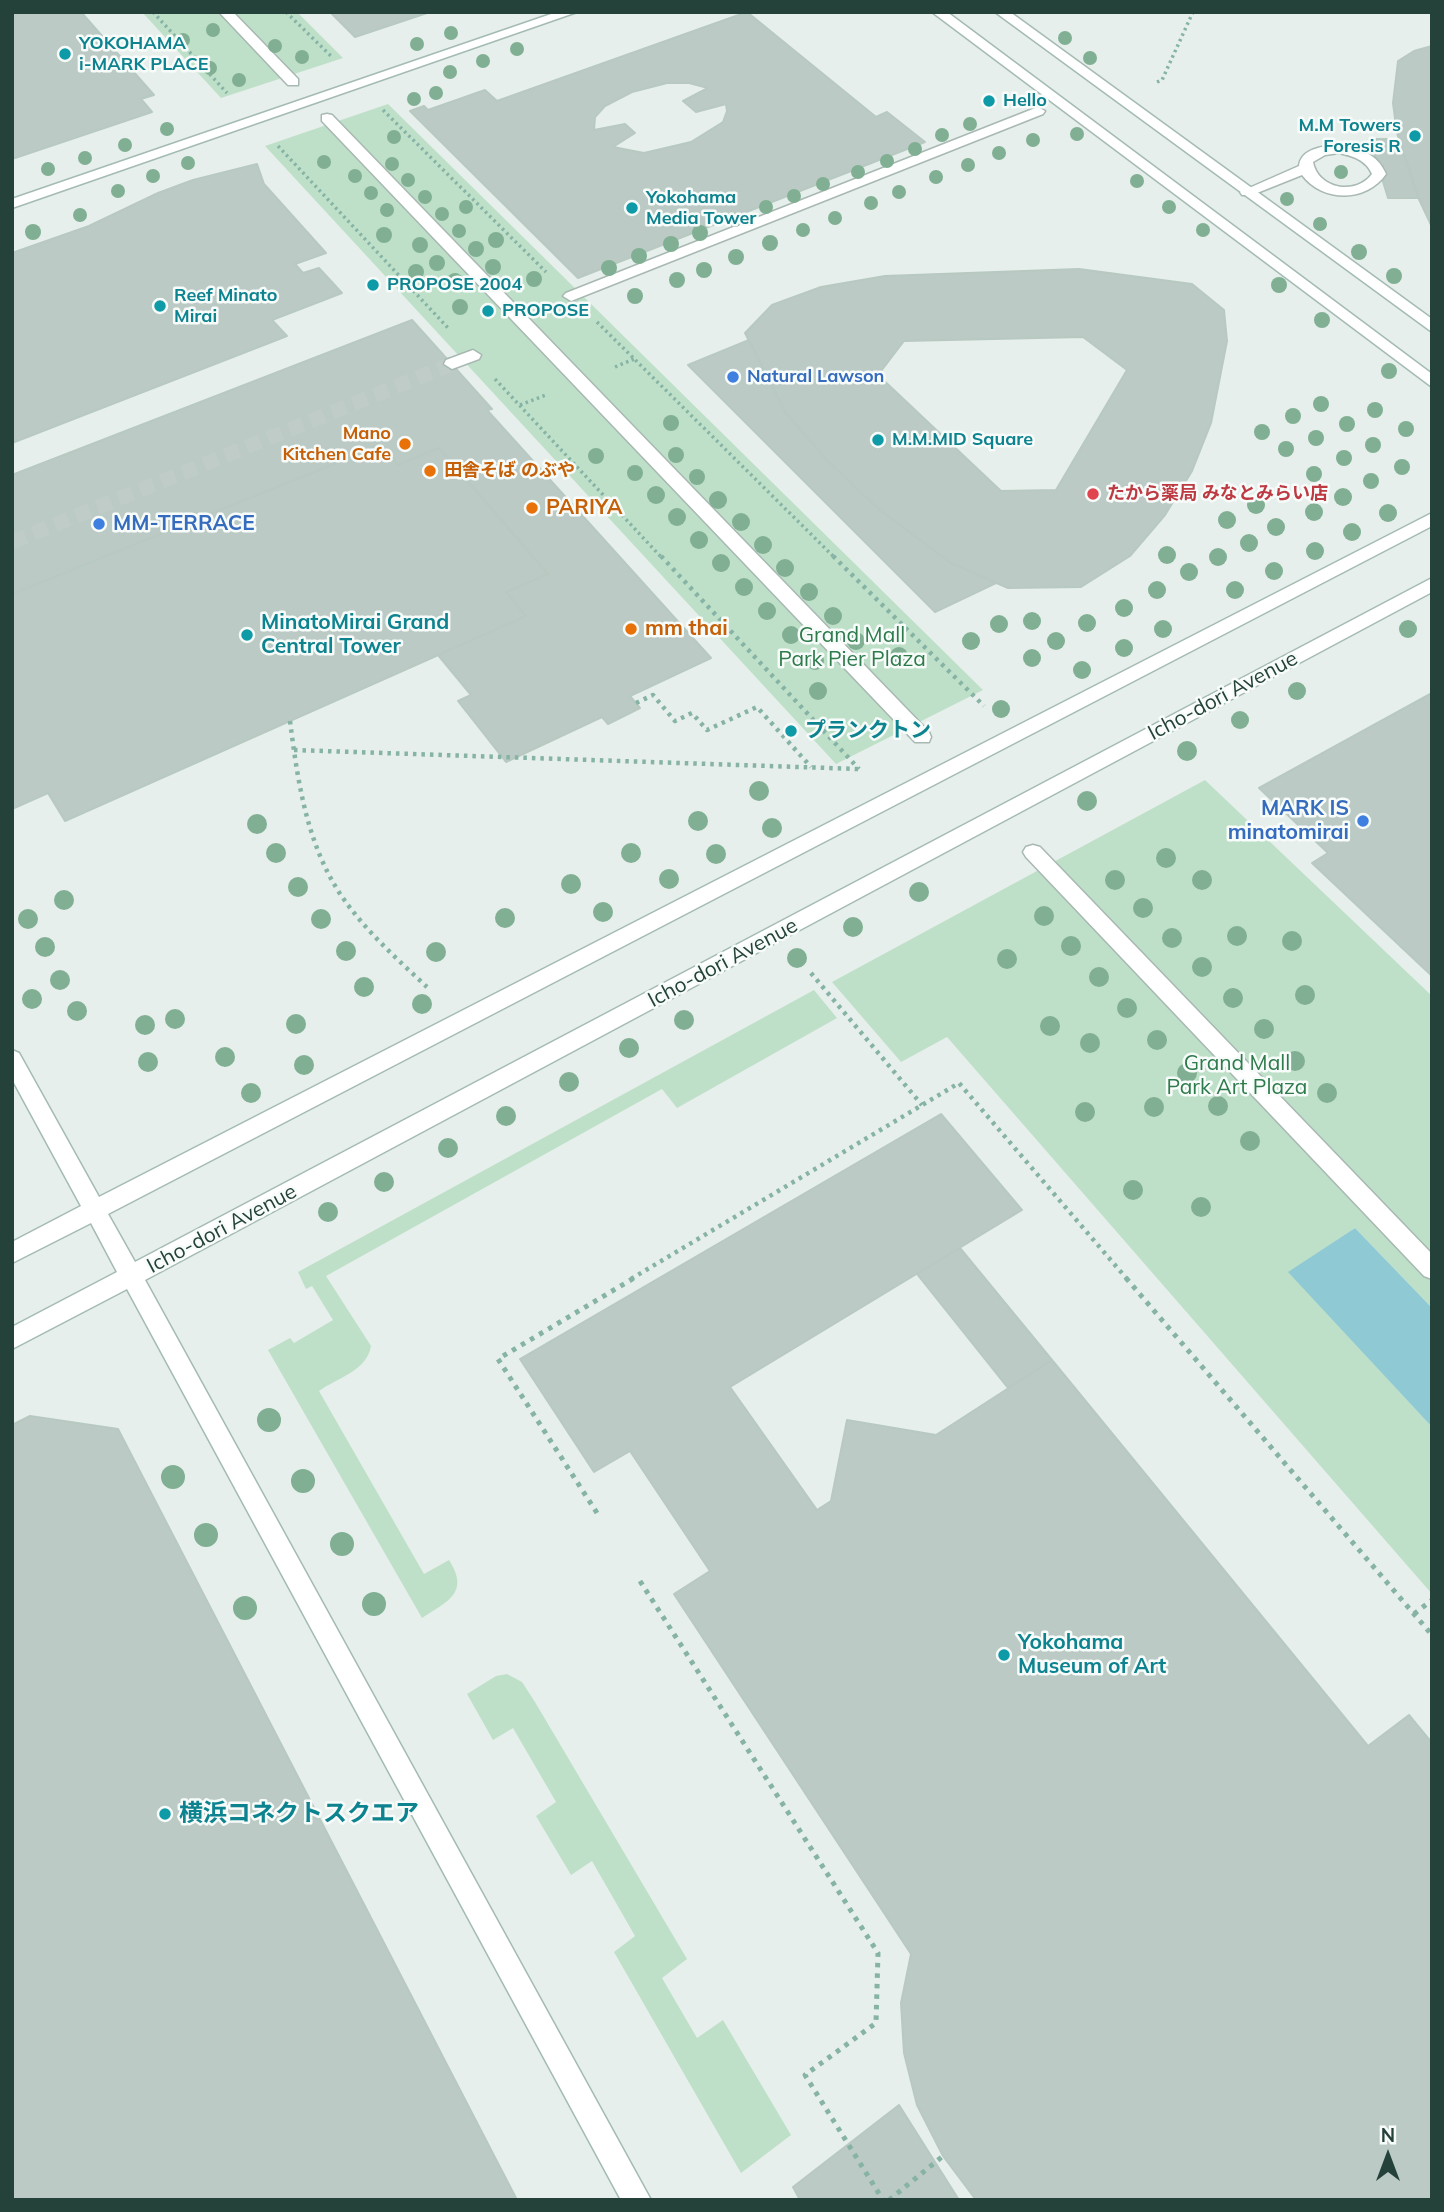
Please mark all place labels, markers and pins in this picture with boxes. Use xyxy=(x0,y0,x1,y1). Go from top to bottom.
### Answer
place label: YOKOHAMA i-MARK PLACE xyxy=(79,33,208,76)
marker: YOKOHAMA i-MARK PLACE xyxy=(57,46,73,62)
place label: Hello xyxy=(1003,90,1047,112)
marker: Hello xyxy=(981,93,997,109)
place label: M.M Towers Foresis R xyxy=(1298,115,1401,158)
marker: M.M Towers Foresis R xyxy=(1407,128,1423,144)
place label: Yokohama Media Tower xyxy=(646,187,756,230)
marker: Yokohama Media Tower xyxy=(624,200,640,216)
place label: PROPOSE 2004 xyxy=(387,274,522,296)
marker: PROPOSE 2004 xyxy=(365,277,381,293)
place label: Reef Minato Mirai xyxy=(174,285,277,328)
marker: Reef Minato Mirai xyxy=(152,298,168,314)
place label: PROPOSE xyxy=(502,300,589,322)
marker: PROPOSE xyxy=(480,303,496,319)
place label: Natural Lawson xyxy=(747,366,884,388)
marker: Natural Lawson xyxy=(725,369,741,385)
place label: Mano Kitchen Cafe xyxy=(283,423,391,466)
place label: M.M.MID Square xyxy=(892,429,1033,451)
marker: M.M.MID Square xyxy=(870,432,886,448)
marker: Mano Kitchen Cafe xyxy=(397,436,413,452)
place label: 田舎そば のぶや xyxy=(444,460,575,482)
marker: 田舎そば のぶや xyxy=(422,463,438,479)
place label: たから薬局 みなとみらい店 xyxy=(1107,483,1328,505)
marker: たから薬局 みなとみらい店 xyxy=(1085,486,1101,502)
place label: PARIYA xyxy=(546,495,623,521)
marker: PARIYA xyxy=(524,500,540,516)
place label: MM-TERRACE xyxy=(113,511,255,537)
marker: MM-TERRACE xyxy=(91,516,107,532)
place label: MinatoMirai Grand Central Tower xyxy=(261,610,449,660)
place label: mm thai xyxy=(645,616,728,642)
marker: mm thai xyxy=(623,621,639,637)
marker: MinatoMirai Grand Central Tower xyxy=(239,627,255,643)
place label: プランクトン xyxy=(805,718,931,744)
marker: プランクトン xyxy=(783,723,799,739)
place label: MARK IS minatomirai xyxy=(1228,796,1349,846)
marker: MARK IS minatomirai xyxy=(1355,813,1371,829)
place label: Yokohama Museum of Art xyxy=(1018,1630,1166,1680)
marker: Yokohama Museum of Art xyxy=(996,1647,1012,1663)
place label: 横浜コネクトスクエア xyxy=(179,1800,419,1828)
marker: 横浜コネクトスクエア xyxy=(157,1806,173,1822)

